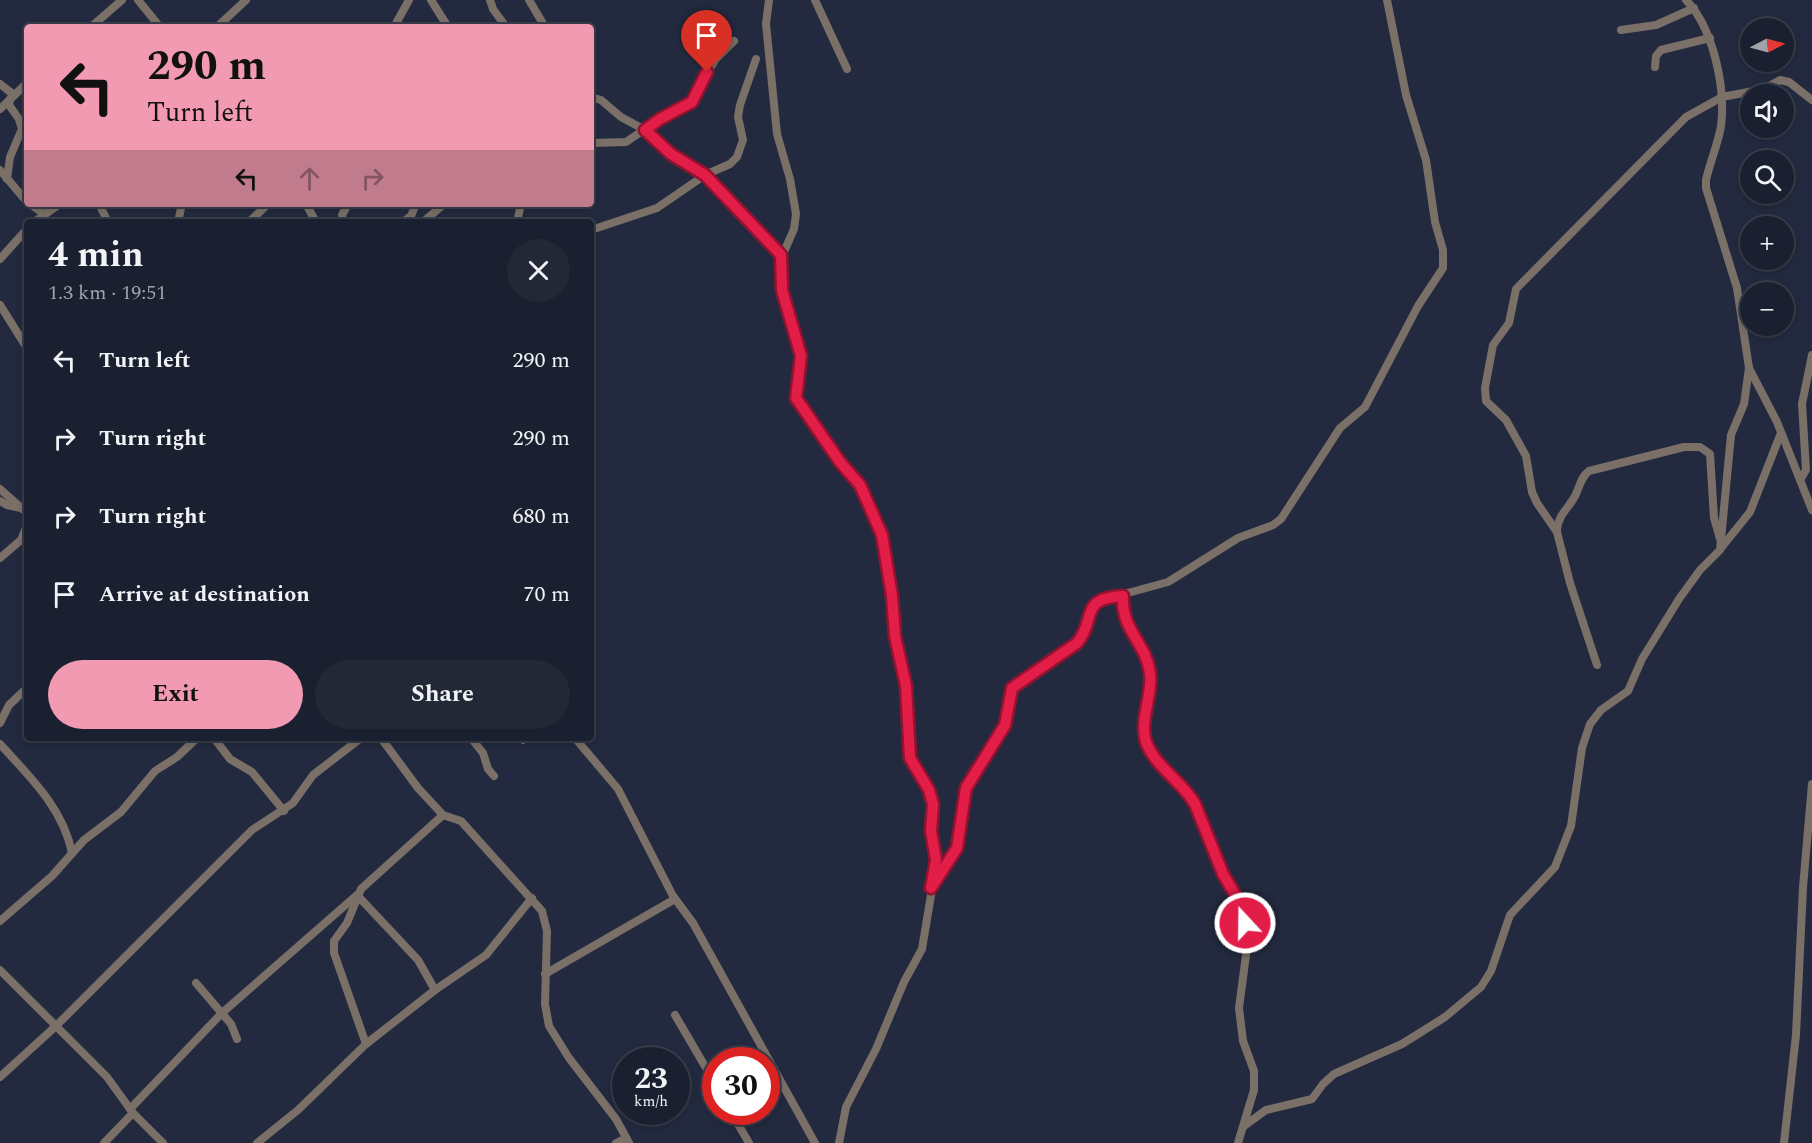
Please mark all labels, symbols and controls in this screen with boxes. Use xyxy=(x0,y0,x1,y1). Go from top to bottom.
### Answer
pin xyxy=(681,10,732,72)
north arrow xyxy=(1740,18,1794,72)
map controls xyxy=(1740,18,1794,336)
icon: arrive xyxy=(690,19,723,52)
text: 290 m xyxy=(147,35,266,98)
icon: left xyxy=(48,48,126,126)
button: sound xyxy=(1740,84,1794,138)
text: Turn left xyxy=(147,92,253,134)
button: search xyxy=(1740,150,1794,204)
icon: left xyxy=(230,162,263,195)
icon: ahead xyxy=(293,162,326,195)
icon: right xyxy=(356,162,389,195)
button: + xyxy=(1740,216,1794,270)
text: 4 min xyxy=(48,228,144,283)
button: close xyxy=(507,239,570,302)
text: 1.3 km · 19:51 xyxy=(48,278,166,308)
button: − xyxy=(1740,282,1794,336)
icon: left xyxy=(48,344,81,377)
text: Turn left xyxy=(99,344,191,377)
text: 290 m xyxy=(513,344,570,377)
icon: right xyxy=(48,422,81,455)
text: Turn right xyxy=(99,422,206,455)
text: 290 m xyxy=(513,422,570,455)
icon: right xyxy=(48,500,81,533)
text: Turn right xyxy=(99,500,206,533)
text: 680 m xyxy=(513,500,570,533)
icon: arrive xyxy=(48,578,81,611)
text: Arrive at destination xyxy=(99,578,310,611)
text: 70 m xyxy=(524,578,570,611)
button: Exit xyxy=(48,660,303,729)
button: Share xyxy=(315,660,570,729)
position arrow xyxy=(1213,891,1277,955)
speed limit sign: 30 xyxy=(702,1047,780,1125)
text: 23 xyxy=(634,1056,668,1102)
text: km/h xyxy=(634,1090,668,1113)

